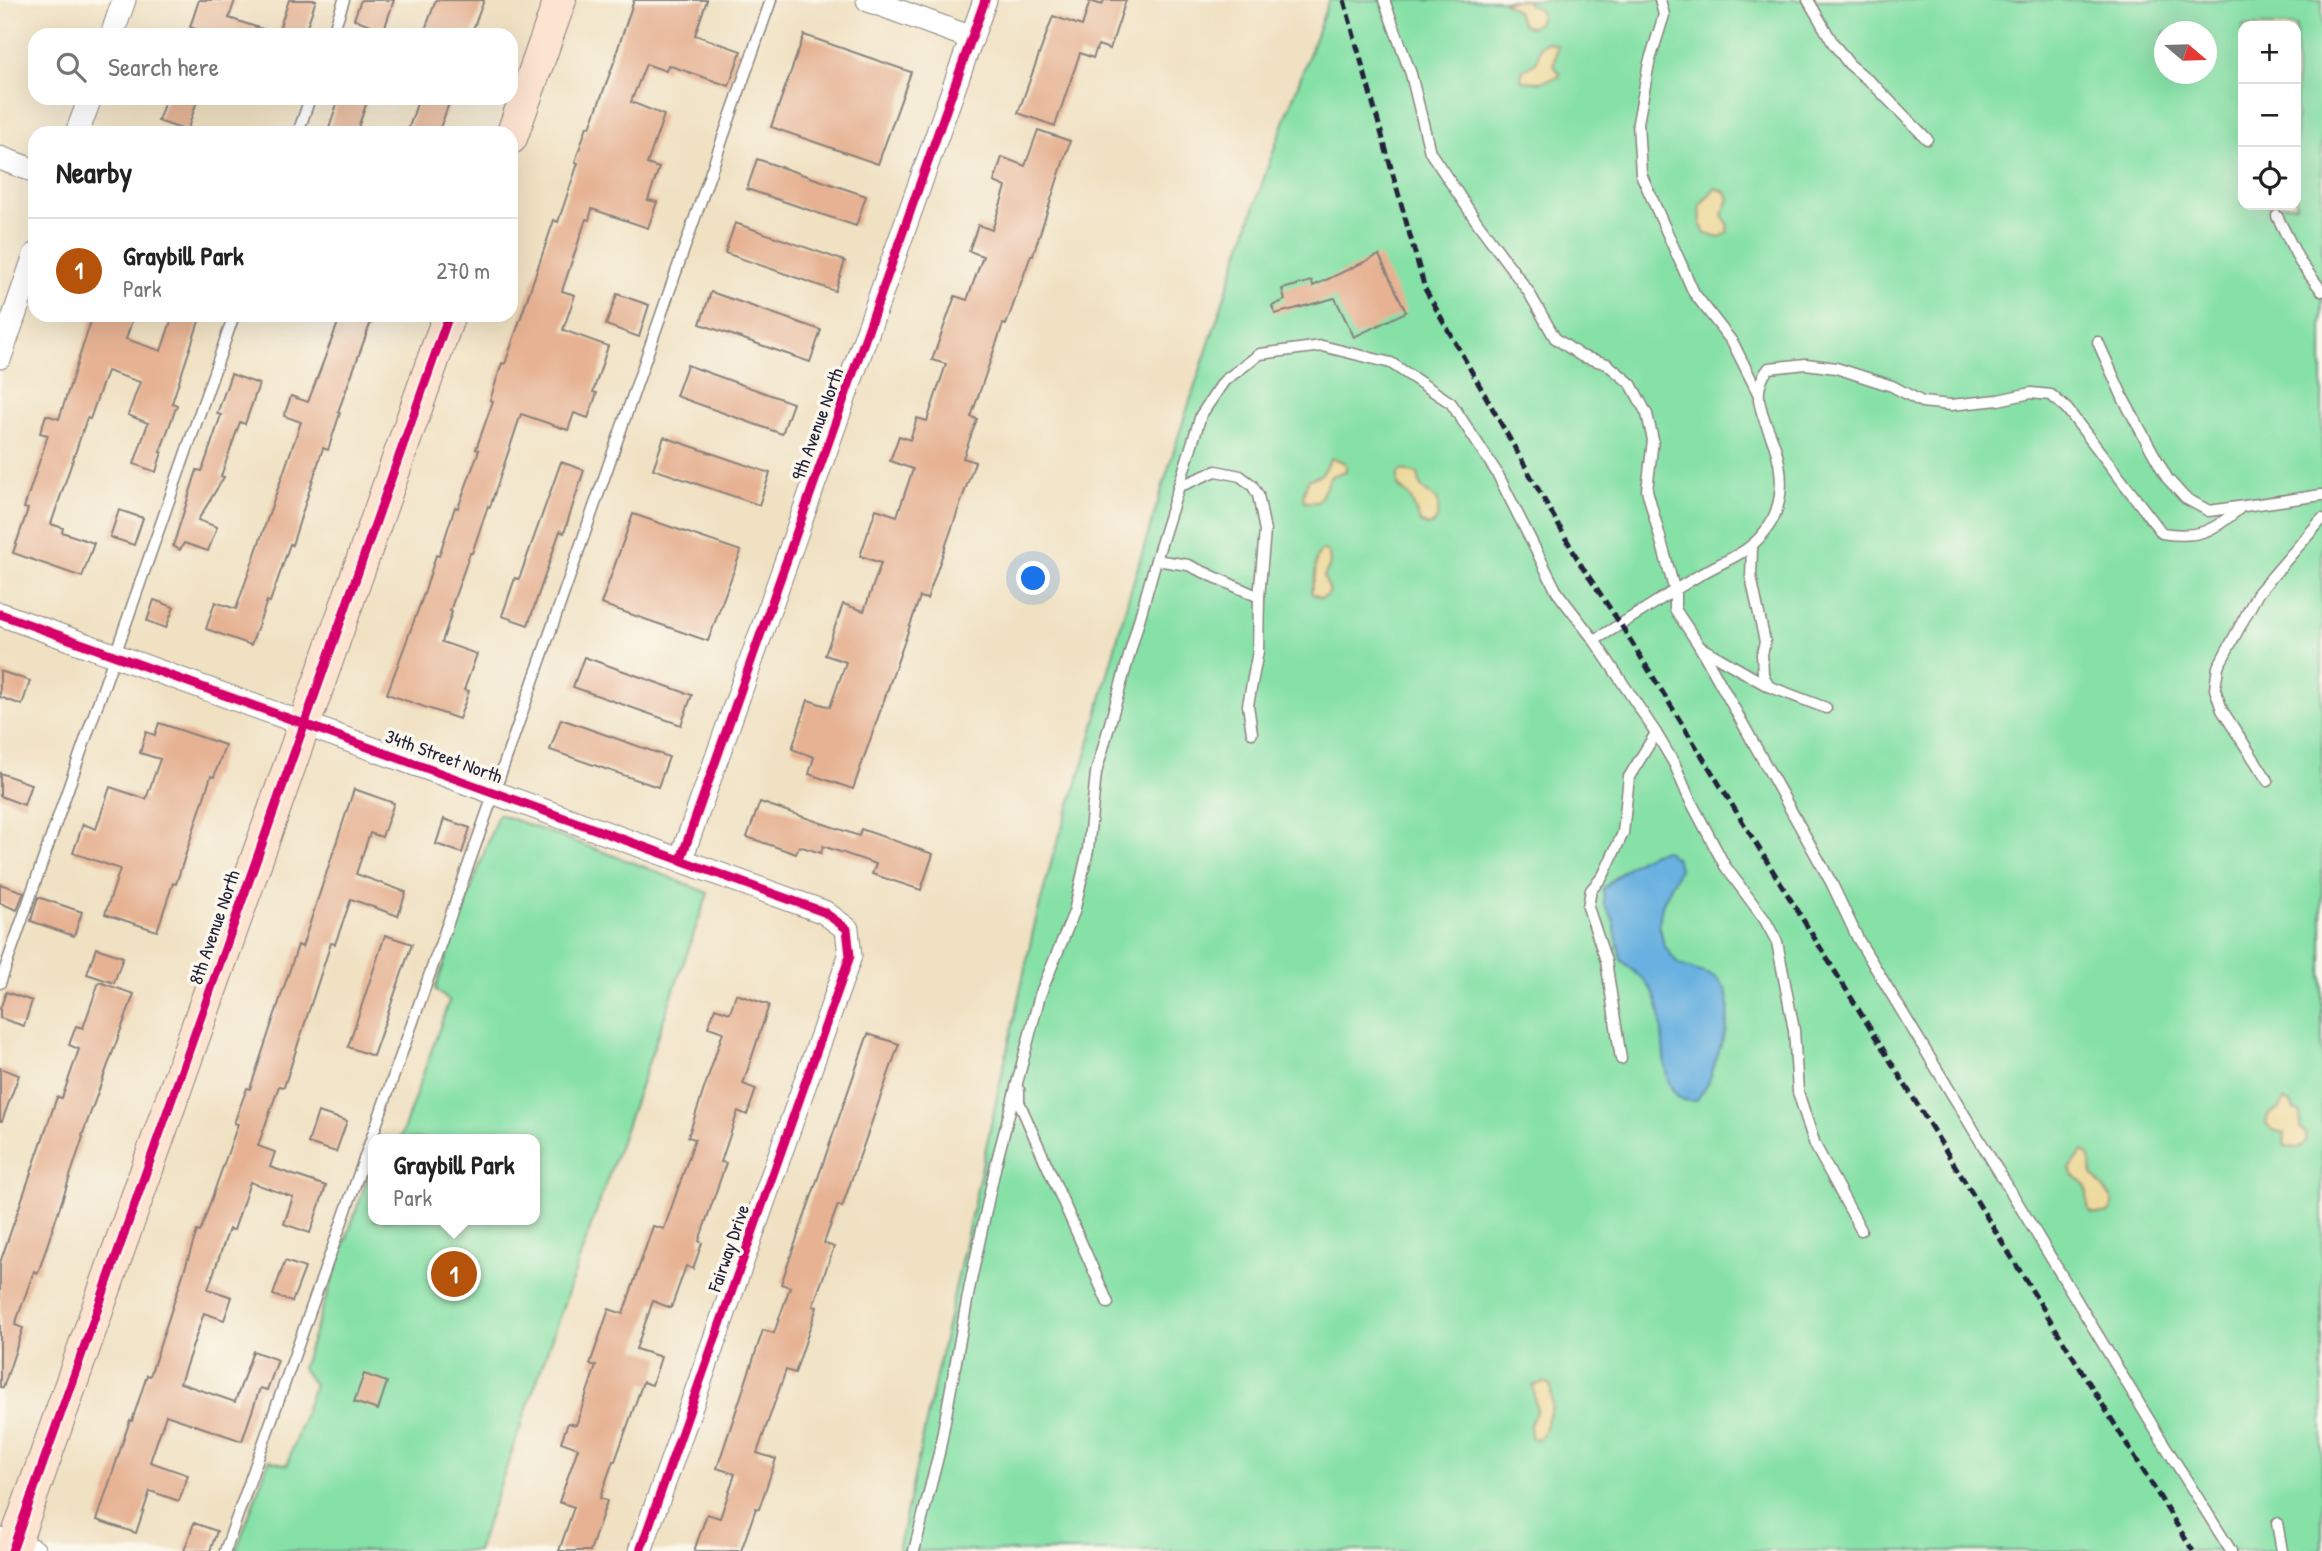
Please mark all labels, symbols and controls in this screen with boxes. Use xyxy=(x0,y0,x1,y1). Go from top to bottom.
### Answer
north arrow xyxy=(2154,21,2217,84)
map controls xyxy=(2238,21,2301,210)
button: + xyxy=(2238,21,2301,84)
search box xyxy=(28,28,518,105)
icon: search xyxy=(52,48,90,86)
text: Search here xyxy=(108,49,219,84)
button: − xyxy=(2238,84,2301,147)
button: locate xyxy=(2238,147,2301,210)
text: Nearby xyxy=(56,152,132,192)
text: Graybill Park xyxy=(123,238,244,273)
text: 1 xyxy=(75,255,83,286)
text: 270 m xyxy=(437,255,490,286)
text: Park xyxy=(123,273,161,304)
street label: 9th Avenue North xyxy=(785,364,849,484)
your location xyxy=(1016,561,1050,595)
street label: 34th Street North xyxy=(382,723,506,789)
street label: 8th Avenue North xyxy=(182,866,246,988)
popup xyxy=(368,1134,540,1225)
text: Graybill Park xyxy=(394,1147,514,1182)
text: Park xyxy=(394,1182,432,1213)
street label: Fairway Drive xyxy=(701,1201,755,1296)
pin: 1 xyxy=(431,1248,477,1300)

